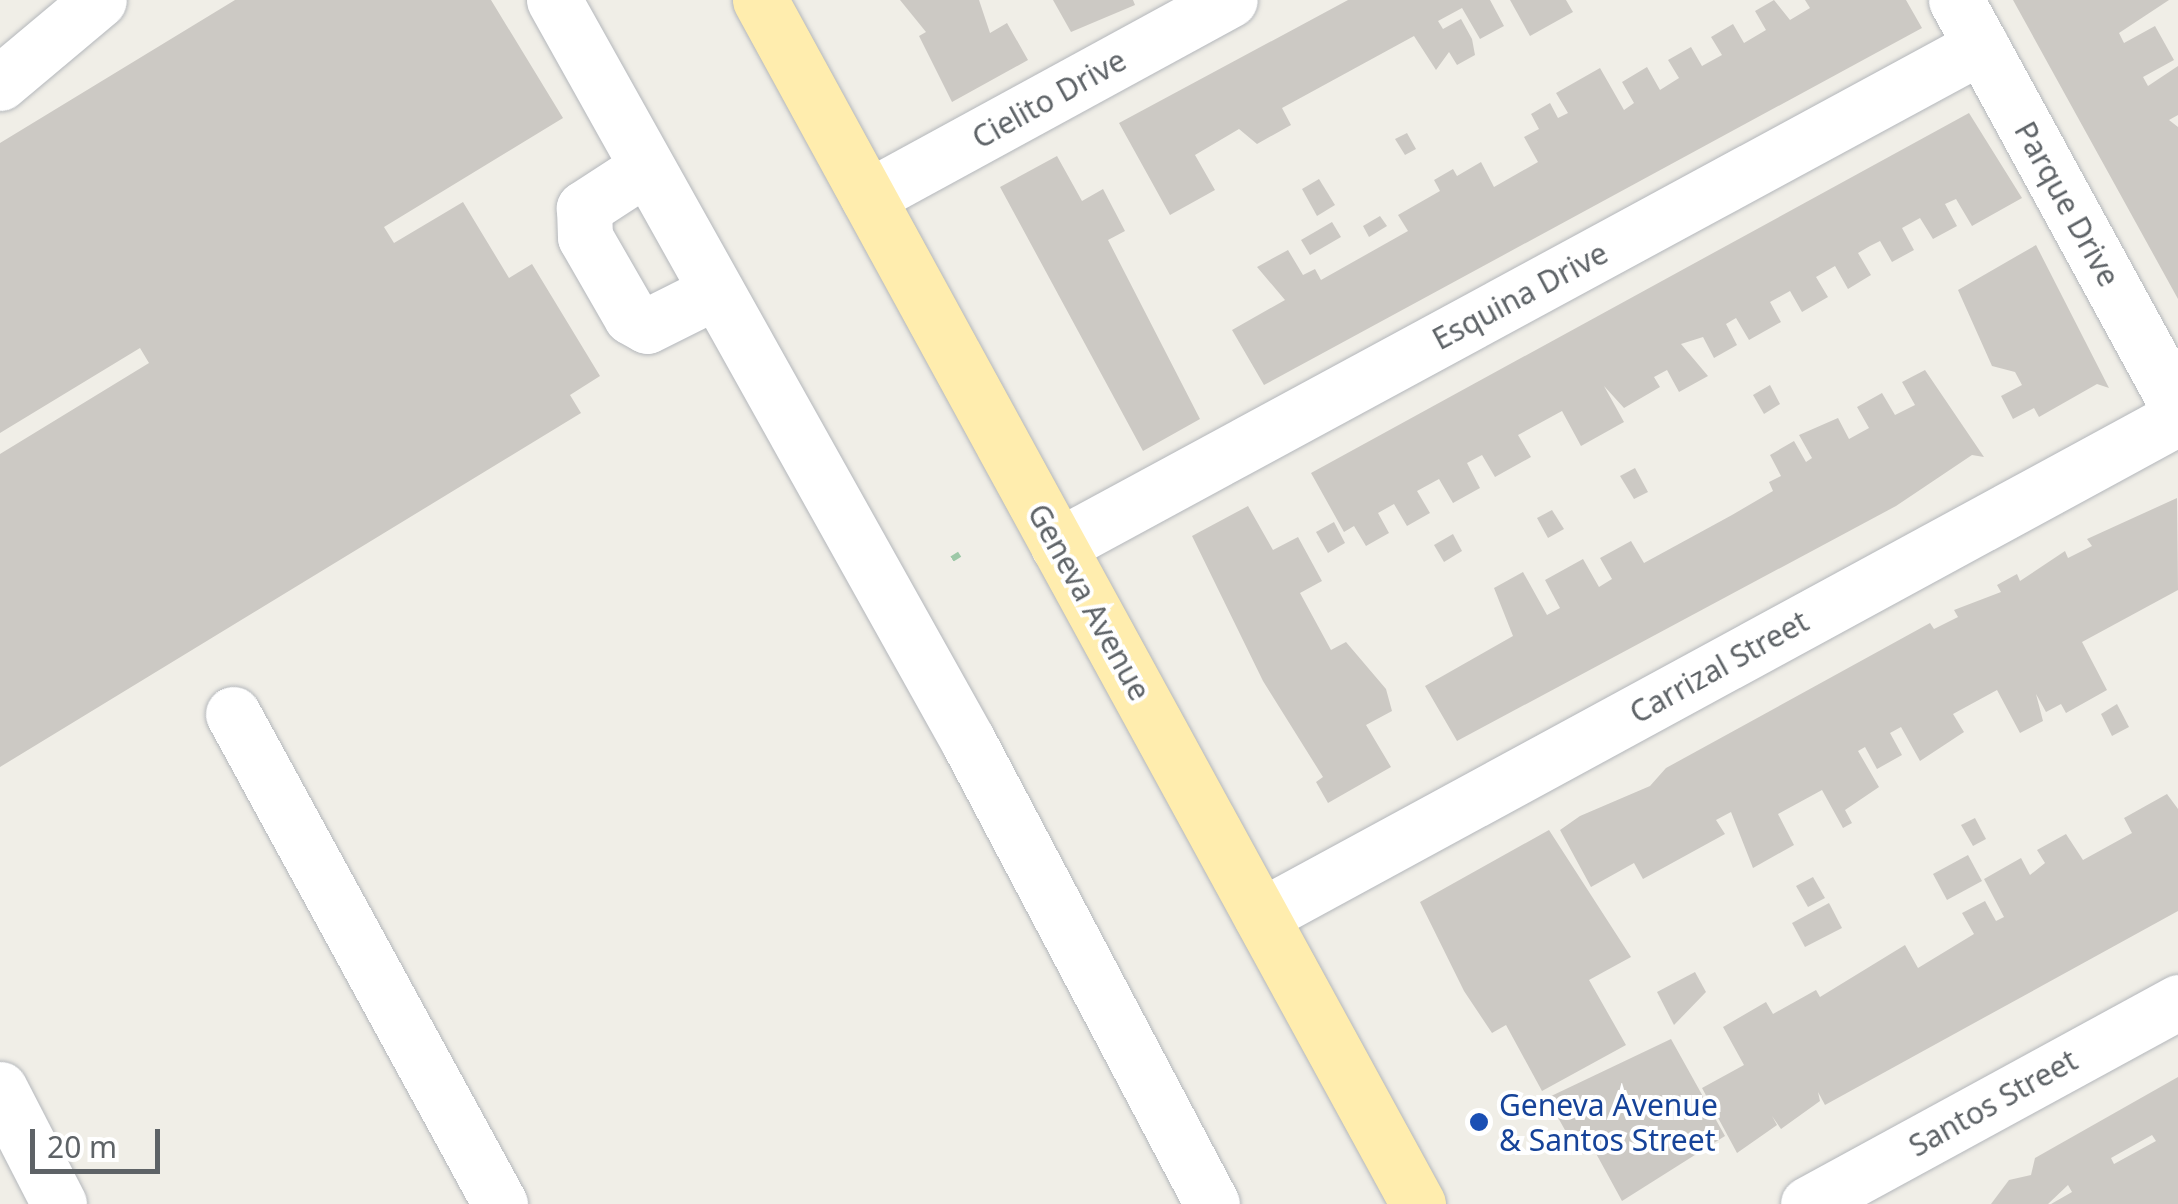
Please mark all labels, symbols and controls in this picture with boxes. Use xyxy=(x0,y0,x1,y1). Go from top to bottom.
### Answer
street label: Cielito Drive xyxy=(966,42,1132,156)
street label: Parque Drive xyxy=(2007,115,2127,293)
street label: Esquina Drive xyxy=(1426,235,1614,357)
street label: Geneva Avenue xyxy=(1020,498,1158,706)
street label: Carrizal Street xyxy=(1623,603,1815,731)
street label: Santos Street xyxy=(1903,1042,2083,1164)
place label: Geneva Avenue & Santos Street xyxy=(1499,1087,1718,1158)
scale bar xyxy=(35,1109,165,1171)
marker: Geneva Avenue & Santos Street xyxy=(1468,1111,1490,1133)
text: 20 m xyxy=(47,1126,117,1167)

